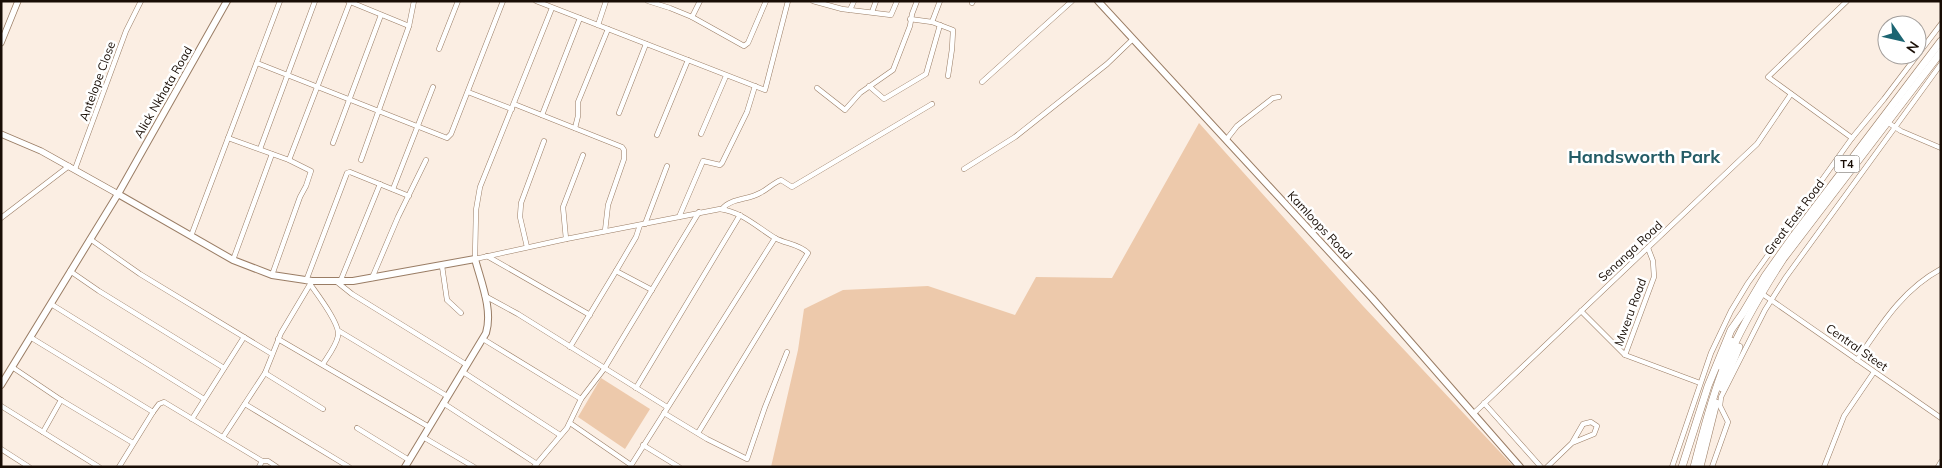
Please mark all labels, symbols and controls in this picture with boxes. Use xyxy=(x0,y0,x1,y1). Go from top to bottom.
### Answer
north arrow xyxy=(1877,15,1927,65)
text: N xyxy=(1902,38,1923,57)
street label: Antelope Close xyxy=(76,39,118,123)
street label: Alick Nkhata Road xyxy=(131,44,195,140)
district label: Handsworth Park xyxy=(1568,145,1721,168)
road number: T4 xyxy=(1834,156,1860,172)
street label: Great East Road xyxy=(1761,176,1827,258)
street label: Kamloops Road xyxy=(1285,188,1355,262)
street label: Senanga Road xyxy=(1595,217,1665,285)
street label: Mweru Road xyxy=(1611,276,1649,348)
street label: Central Steet xyxy=(1823,320,1891,374)

